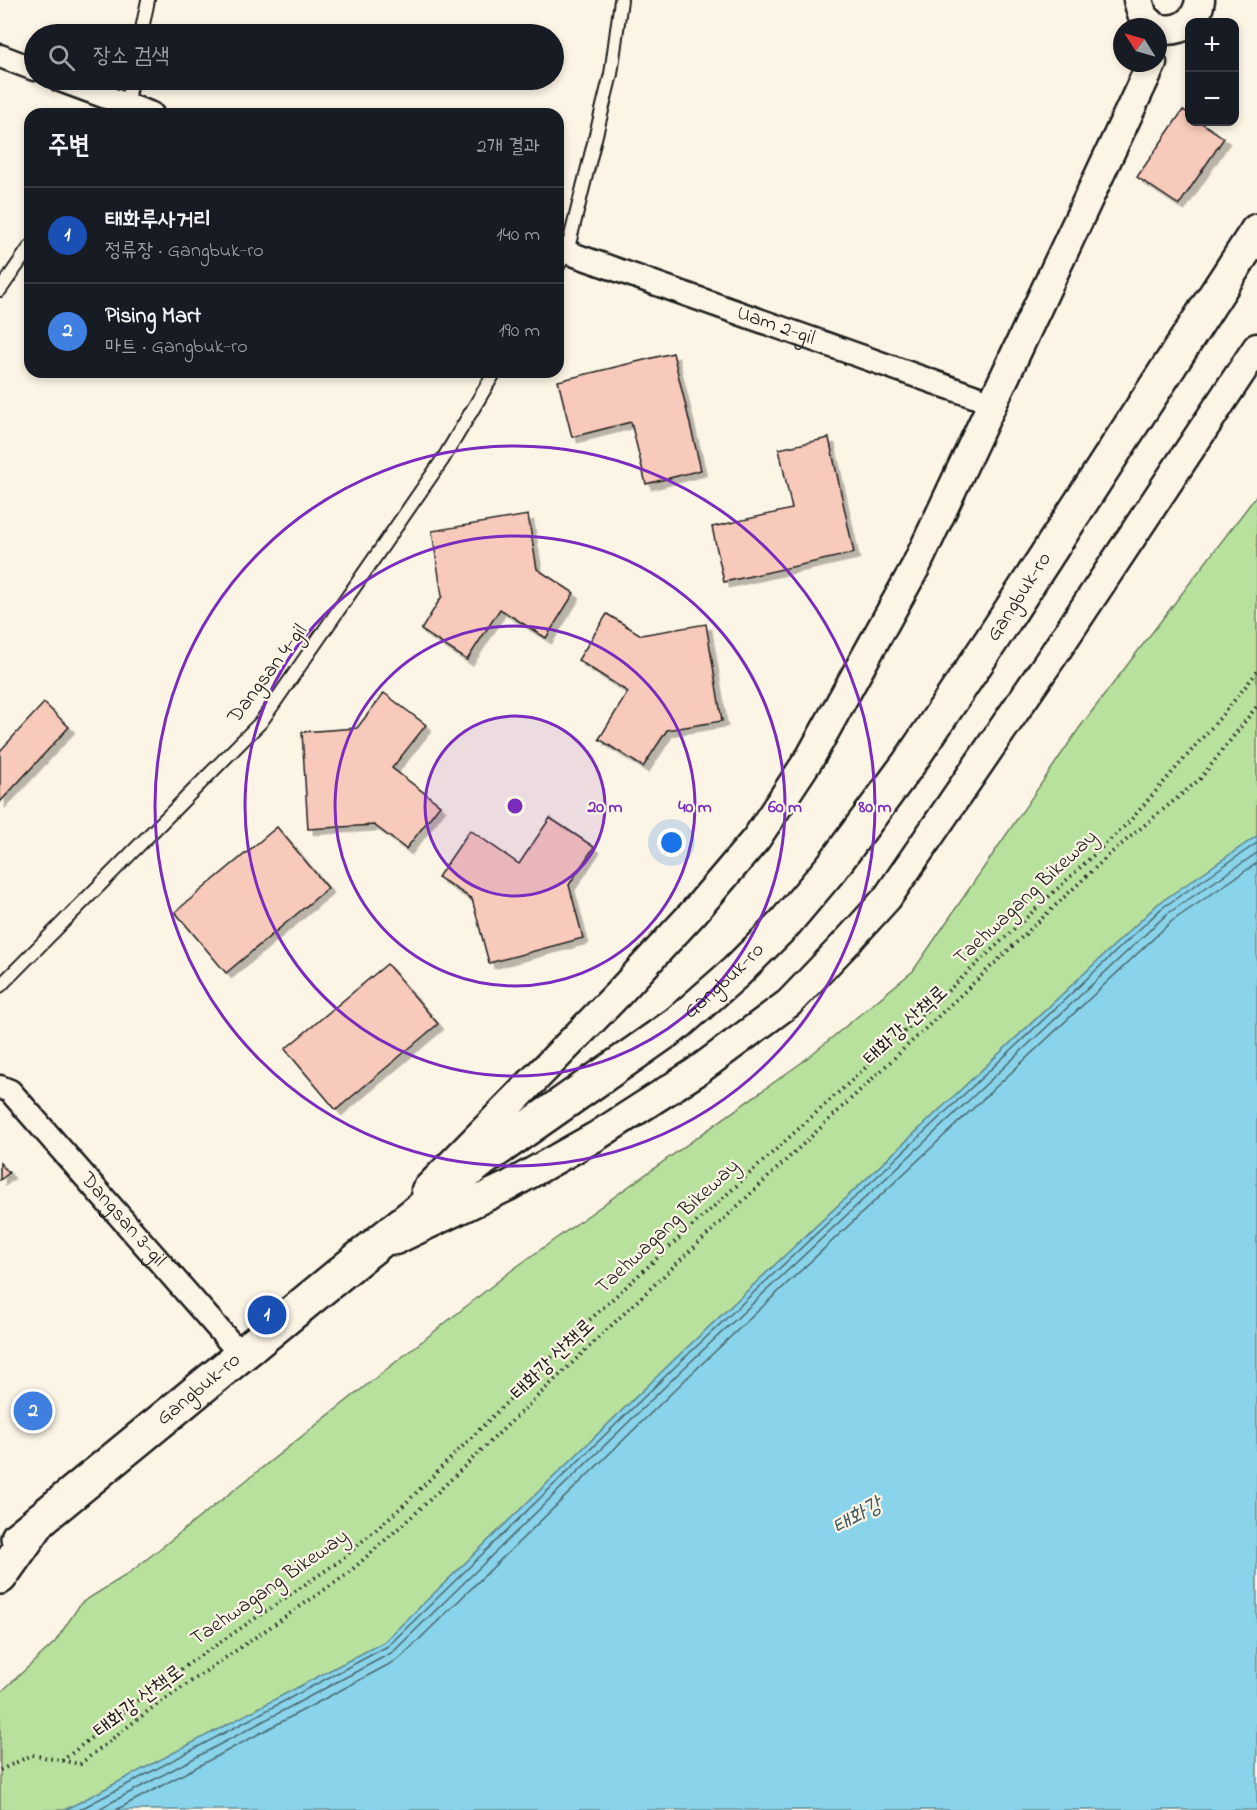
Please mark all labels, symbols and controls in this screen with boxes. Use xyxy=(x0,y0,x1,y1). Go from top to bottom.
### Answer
north arrow xyxy=(1113,18,1167,72)
map controls xyxy=(1185,18,1239,126)
button: + xyxy=(1185,18,1239,72)
search box xyxy=(24,24,564,90)
icon: search xyxy=(45,41,78,74)
text: 장소 검색 xyxy=(93,41,169,73)
button: − xyxy=(1185,72,1239,126)
text: 주변 xyxy=(48,128,90,166)
text: 2개 결과 xyxy=(477,133,540,162)
text: 태화루사거리 xyxy=(105,205,211,237)
text: 1 xyxy=(64,221,71,250)
text: 140 m xyxy=(496,221,540,250)
text: 정류장 · Gangbuk-ro xyxy=(105,237,264,266)
street label: Uam 2-gil xyxy=(732,298,819,354)
text: Pising Mart xyxy=(105,301,201,333)
text: 2 xyxy=(63,317,72,346)
text: 190 m xyxy=(498,317,540,346)
text: 마트 · Gangbuk-ro xyxy=(105,333,248,362)
street label: Gangbuk-ro xyxy=(979,546,1060,648)
street label: Dangsan 4-gil xyxy=(220,618,317,732)
text: 20 m xyxy=(586,795,623,821)
text: 40 m xyxy=(678,795,712,821)
text: 60 m xyxy=(768,795,802,821)
text: 80 m xyxy=(858,795,892,821)
centre of rings xyxy=(505,796,525,816)
street label: Taehwagang Bikeway xyxy=(947,823,1106,974)
your location xyxy=(657,828,686,857)
street label: Gangbuk-ro xyxy=(677,936,772,1026)
street label: 태화강 산책로 xyxy=(857,979,955,1073)
street label: Taehwagang Bikeway xyxy=(589,1152,748,1303)
street label: Dangsan 3-gil xyxy=(72,1165,173,1274)
pin: 1 xyxy=(248,1292,286,1338)
street label: 태화강 산책로 xyxy=(504,1312,602,1408)
street label: Gangbuk-ro xyxy=(150,1346,248,1433)
pin: 2 xyxy=(14,1388,52,1434)
water label: 태화강 xyxy=(827,1489,891,1544)
street label: Taehwagang Bikeway xyxy=(185,1522,356,1656)
street label: 태화강 산책로 xyxy=(87,1658,191,1746)

